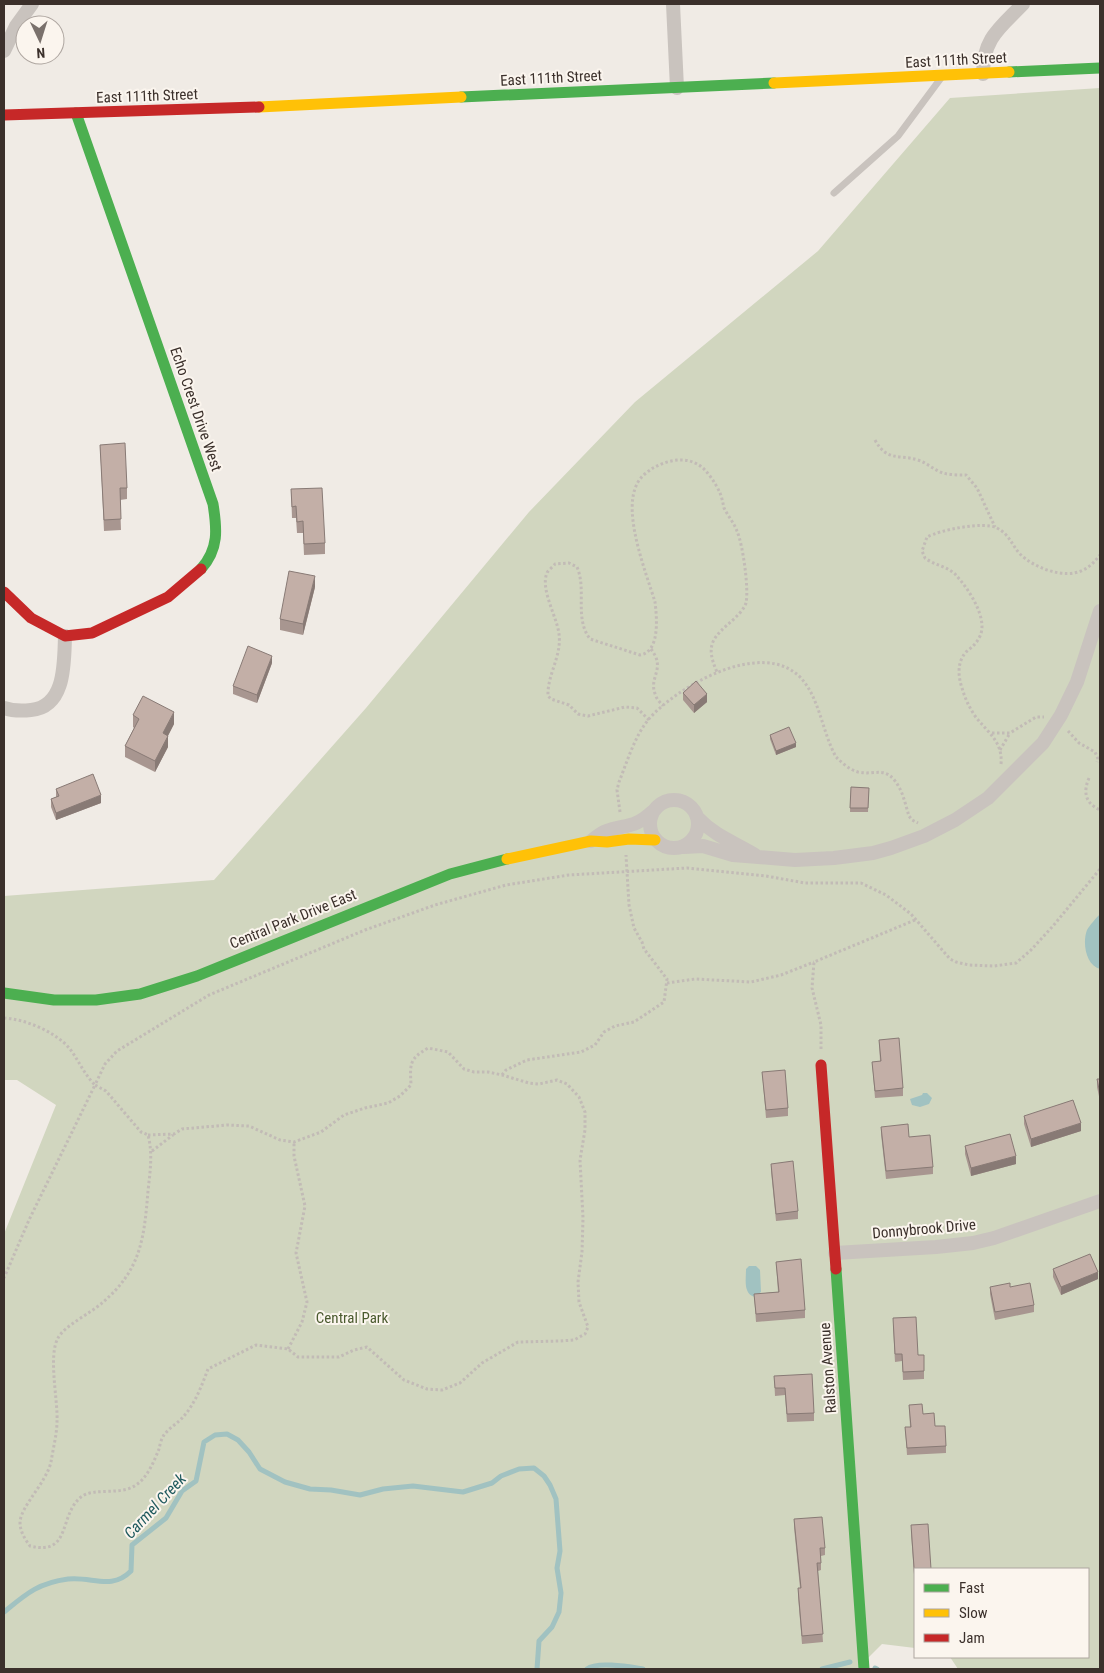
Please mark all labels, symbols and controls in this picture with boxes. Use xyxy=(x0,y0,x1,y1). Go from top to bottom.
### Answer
north arrow xyxy=(15,15,65,65)
text: N xyxy=(36,45,46,61)
street label: East 111th Street xyxy=(905,48,1007,72)
street label: East 111th Street xyxy=(500,66,602,90)
street label: East 111th Street xyxy=(96,85,198,107)
street label: Echo Crest Drive West xyxy=(166,345,226,473)
street label: Central Park Drive East xyxy=(227,885,359,953)
street label: Donnybrook Drive xyxy=(871,1216,977,1242)
park label: Central Park xyxy=(316,1309,388,1327)
street label: Ralston Avenue xyxy=(816,1322,840,1414)
water label: Carmel Creek xyxy=(120,1469,191,1542)
legend xyxy=(914,1568,1089,1658)
text: Fast xyxy=(959,1579,984,1597)
text: Slow xyxy=(959,1604,988,1622)
text: Jam xyxy=(959,1629,985,1647)

